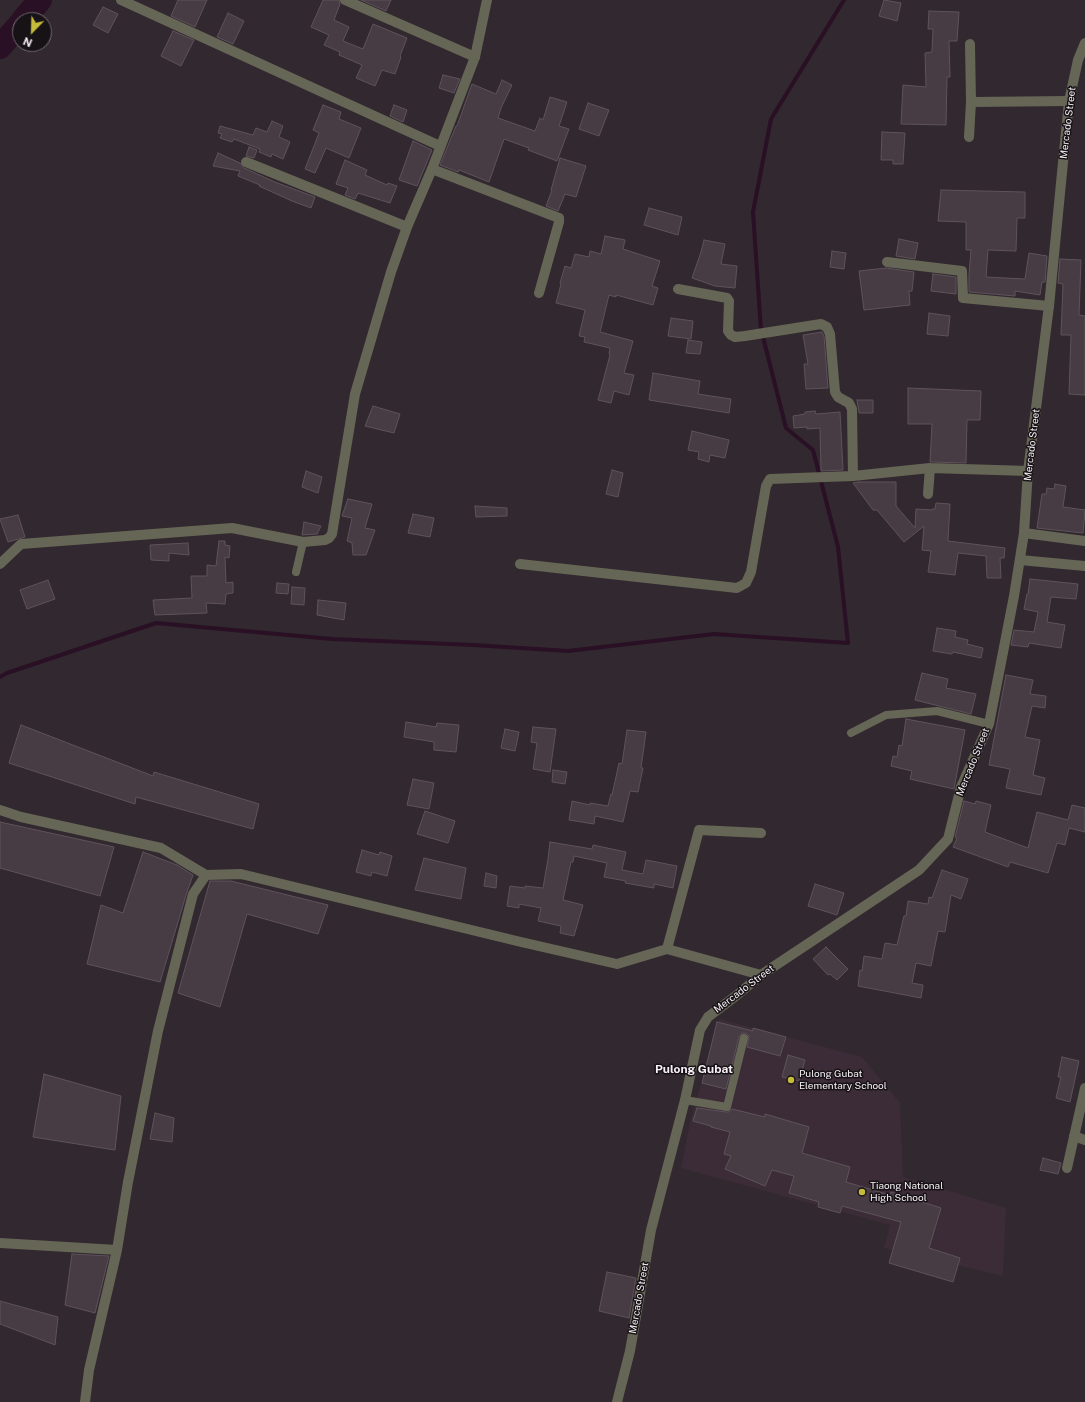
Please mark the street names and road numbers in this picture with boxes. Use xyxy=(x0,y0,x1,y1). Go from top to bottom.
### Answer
street label: Mercado Street xyxy=(1058,86,1078,160)
street label: Mercado Street xyxy=(1022,408,1042,482)
street label: Mercado Street xyxy=(954,726,992,798)
street label: Mercado Street xyxy=(711,962,777,1016)
street label: Mercado Street xyxy=(627,1261,651,1335)

